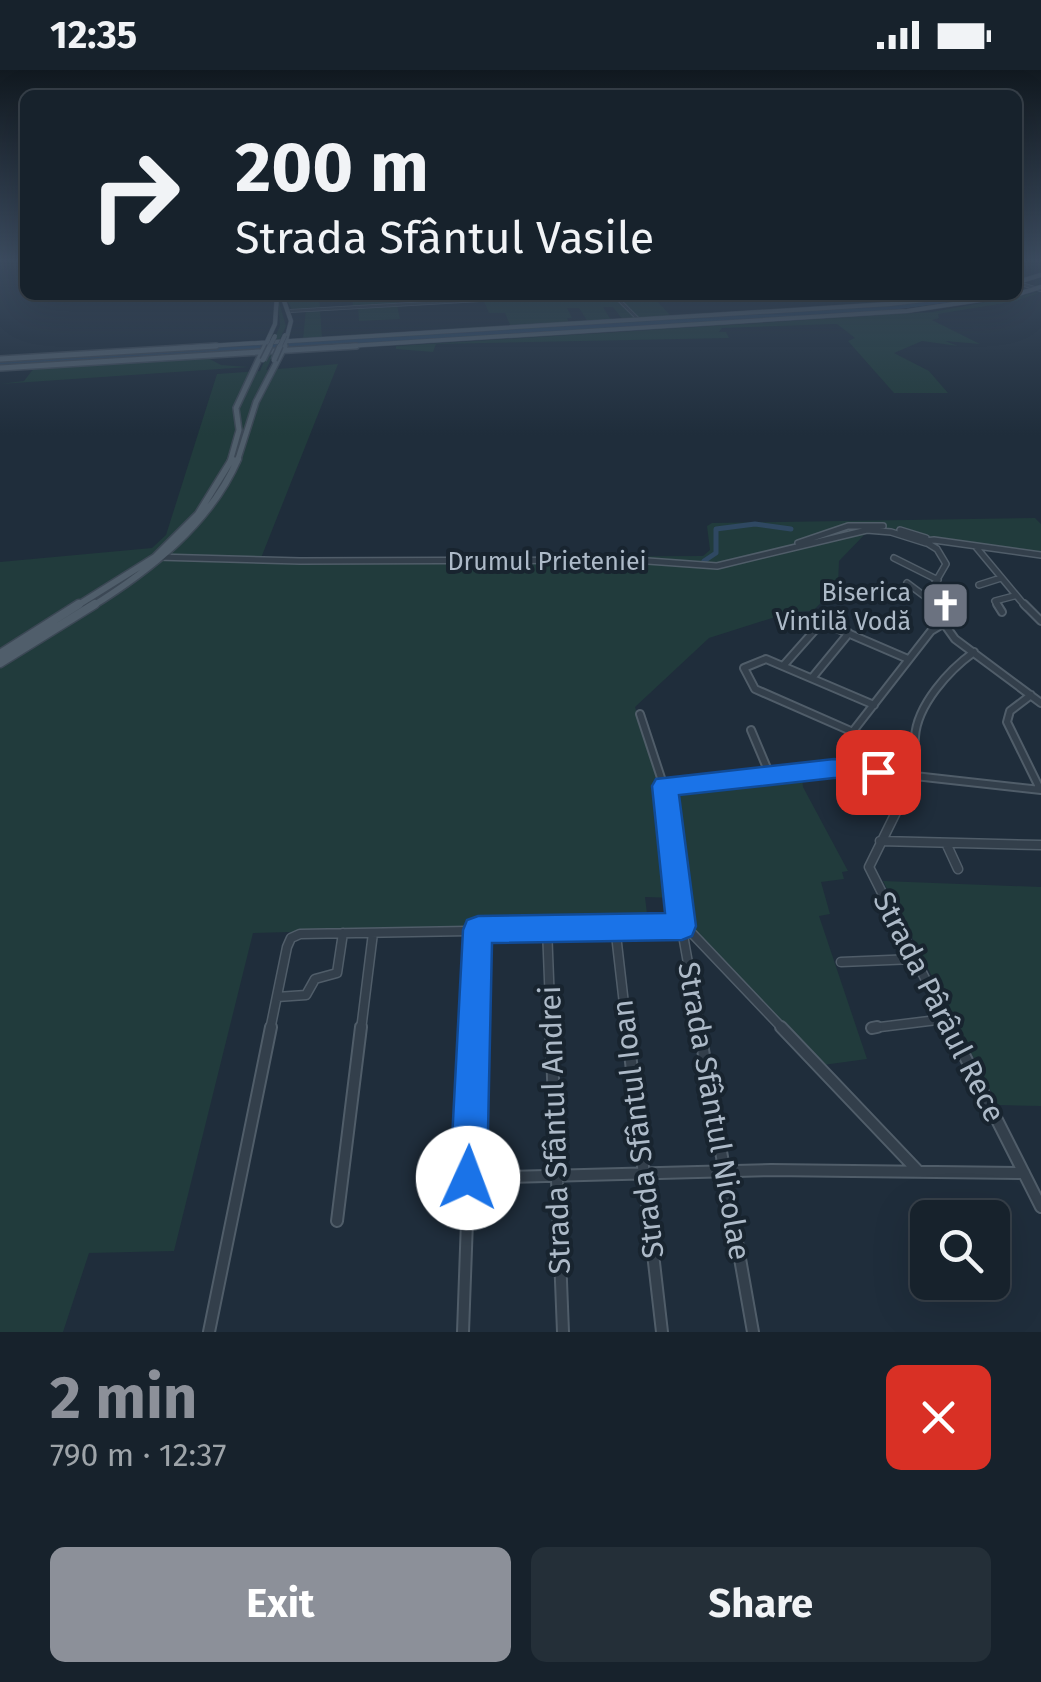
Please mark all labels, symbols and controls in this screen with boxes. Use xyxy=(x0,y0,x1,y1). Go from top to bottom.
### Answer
text: 12:35 xyxy=(50,12,137,58)
text: 200 m xyxy=(235,126,429,210)
icon: right xyxy=(70,130,200,260)
text: Strada Sfântul Vasile xyxy=(235,211,654,265)
street label: Drumul Prieteniei xyxy=(447,547,647,577)
place label: Biserica Vintilă Vodă xyxy=(775,578,911,637)
church icon: Biserica Vintilă Vodă xyxy=(920,580,972,632)
pin xyxy=(836,730,921,815)
icon: arrive xyxy=(851,745,906,800)
street label: Strada Pârâul Rece xyxy=(865,886,1013,1128)
street label: Strada Sfântul Nicolae xyxy=(670,959,758,1263)
street label: Strada Sfântul Andrei xyxy=(532,985,578,1275)
street label: Strada Sfântul Ioan xyxy=(604,997,672,1261)
position arrow xyxy=(416,1126,520,1230)
map controls xyxy=(910,1200,1010,1300)
button: search xyxy=(910,1200,1010,1300)
text: 2 min xyxy=(50,1362,197,1434)
button: close xyxy=(886,1365,991,1470)
text: 790 m · 12:37 xyxy=(50,1436,227,1474)
button: Exit xyxy=(50,1547,511,1662)
button: Share xyxy=(531,1547,991,1662)

